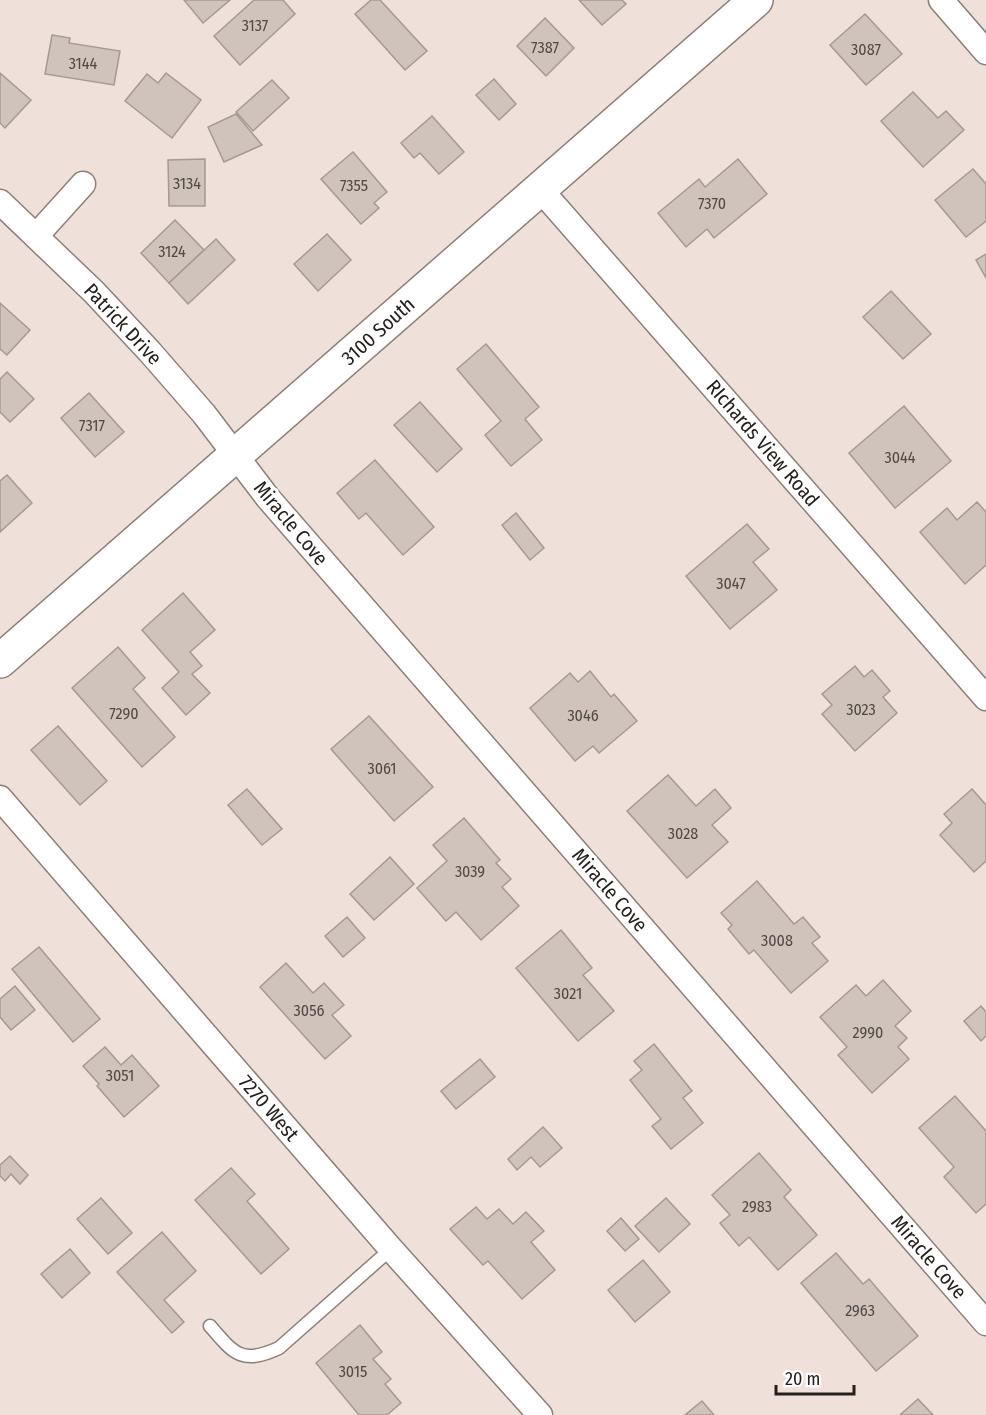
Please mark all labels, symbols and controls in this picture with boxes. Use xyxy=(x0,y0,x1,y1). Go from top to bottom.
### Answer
house number: 3137 xyxy=(242,16,269,35)
house number: 7387 xyxy=(531,38,559,57)
house number: 3087 xyxy=(851,40,881,59)
house number: 3144 xyxy=(69,54,98,73)
house number: 3134 xyxy=(173,174,201,193)
house number: 7355 xyxy=(340,176,368,195)
house number: 7370 xyxy=(698,194,726,213)
house number: 3124 xyxy=(158,242,186,261)
street label: Patrick Drive xyxy=(79,278,167,370)
street label: 3100 South xyxy=(337,292,419,370)
street label: RIchards View Road xyxy=(702,375,824,511)
house number: 7317 xyxy=(79,416,105,435)
house number: 3044 xyxy=(884,448,916,467)
street label: Miracle Cove xyxy=(249,476,333,570)
house number: 3047 xyxy=(716,574,746,593)
house number: 3023 xyxy=(846,700,876,719)
house number: 7290 xyxy=(109,704,139,723)
house number: 3046 xyxy=(567,706,599,725)
house number: 3061 xyxy=(367,759,397,778)
house number: 3028 xyxy=(668,824,698,843)
street label: Miracle Cove xyxy=(567,843,653,937)
house number: 3039 xyxy=(455,862,485,881)
house number: 3008 xyxy=(761,931,793,950)
house number: 3021 xyxy=(554,984,582,1003)
house number: 3056 xyxy=(294,1001,324,1020)
house number: 2990 xyxy=(853,1023,883,1042)
house number: 3051 xyxy=(106,1066,134,1085)
street label: 7270 West xyxy=(234,1070,304,1146)
house number: 2983 xyxy=(742,1197,772,1216)
street label: Miracle Cove xyxy=(886,1210,972,1304)
house number: 2963 xyxy=(845,1301,875,1320)
scale bar xyxy=(776,1358,854,1396)
house number: 3015 xyxy=(339,1362,367,1381)
text: 20 m xyxy=(785,1368,820,1390)

